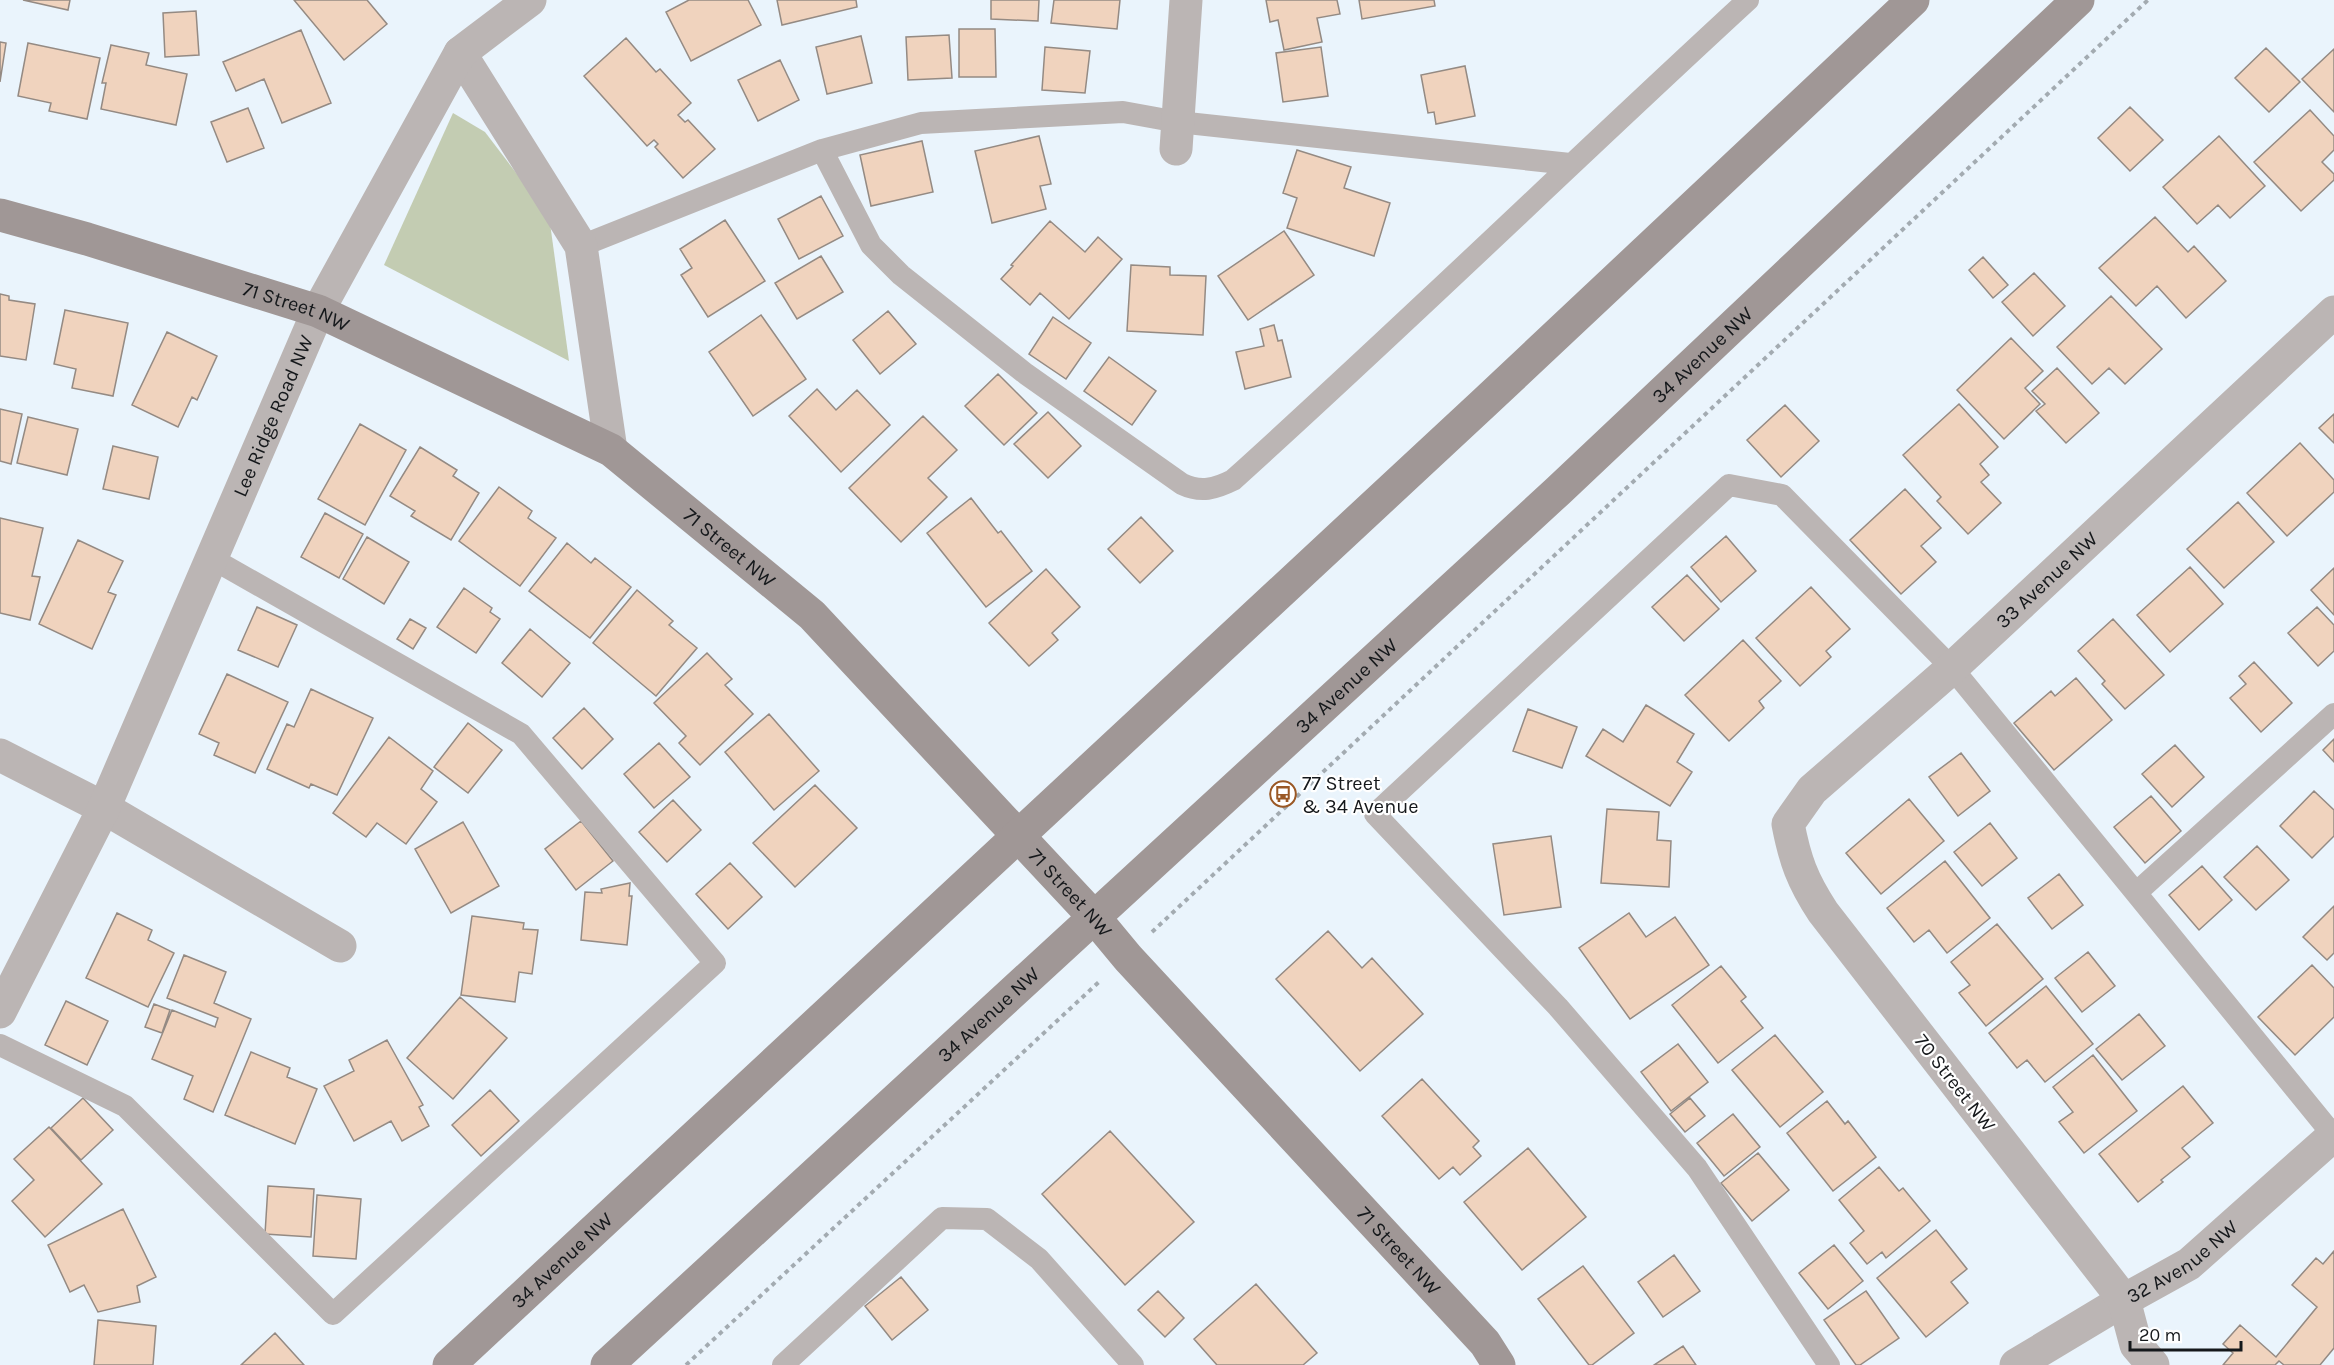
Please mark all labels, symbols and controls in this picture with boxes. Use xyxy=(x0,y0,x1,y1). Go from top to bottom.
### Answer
street label: 71 Street NW xyxy=(240,277,354,336)
street label: 34 Avenue NW xyxy=(1647,302,1757,408)
street label: Lee Ridge Road NW xyxy=(228,331,318,500)
street label: 71 Street NW xyxy=(679,503,780,592)
street label: 33 Avenue NW xyxy=(1991,527,2102,633)
street label: 34 Avenue NW xyxy=(1291,633,1402,738)
place label: 77 Street & 34 Avenue xyxy=(1302,772,1419,818)
bus stop icon: 77 Street & 34 Avenue xyxy=(1268,779,1298,809)
street label: 71 Street NW xyxy=(1024,844,1117,942)
street label: 34 Avenue NW xyxy=(933,962,1044,1067)
street label: 70 Street NW xyxy=(1910,1030,2000,1136)
street label: 71 Street NW xyxy=(1353,1202,1446,1300)
street label: 34 Avenue NW xyxy=(506,1207,617,1313)
street label: 32 Avenue NW xyxy=(2123,1215,2242,1308)
scale bar xyxy=(2130,1314,2241,1352)
text: 20 m xyxy=(2139,1324,2181,1346)

